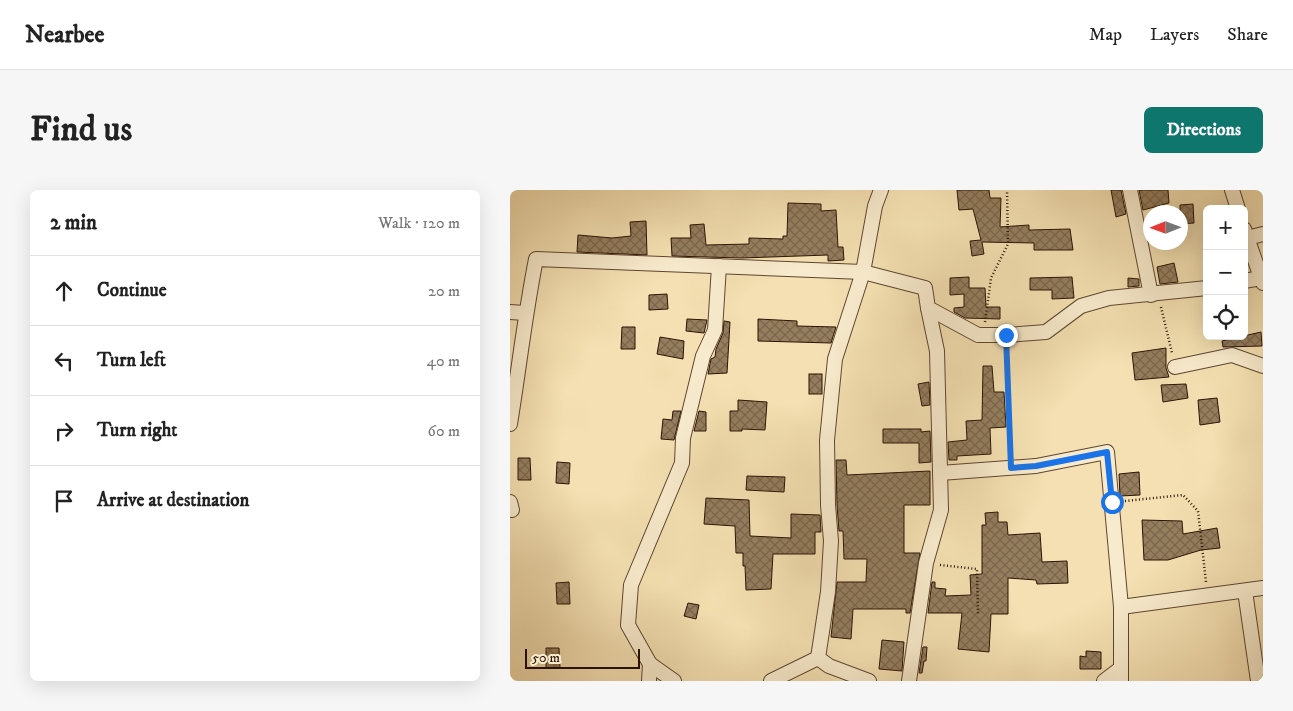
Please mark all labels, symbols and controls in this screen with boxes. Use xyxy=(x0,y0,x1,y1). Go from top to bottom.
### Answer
text: Nearbee xyxy=(25,20,104,50)
text: Map xyxy=(1089,24,1122,46)
text: Layers xyxy=(1150,24,1199,46)
text: Share xyxy=(1227,24,1268,46)
button: Directions xyxy=(1144,107,1263,153)
text: Find us xyxy=(30,108,132,152)
north arrow xyxy=(1143,205,1188,250)
map controls xyxy=(1203,205,1248,340)
button: + xyxy=(1203,205,1248,250)
text: 2 min xyxy=(50,210,97,236)
text: Walk · 120 m xyxy=(378,213,460,233)
button: − xyxy=(1203,250,1248,295)
icon: ahead xyxy=(50,277,78,305)
text: Continue xyxy=(97,279,167,302)
text: 20 m xyxy=(428,281,460,301)
button: locate xyxy=(1203,295,1248,340)
route end xyxy=(995,324,1018,347)
icon: left xyxy=(50,347,78,375)
text: Turn left xyxy=(97,349,166,372)
text: 40 m xyxy=(427,351,460,371)
icon: right xyxy=(50,417,78,445)
text: Turn right xyxy=(97,419,177,442)
text: 60 m xyxy=(428,421,460,441)
icon: arrive xyxy=(50,487,78,515)
text: Arrive at destination xyxy=(97,489,249,512)
route start xyxy=(1101,491,1124,514)
scale bar xyxy=(525,646,640,669)
text: 50 m xyxy=(532,649,560,667)

